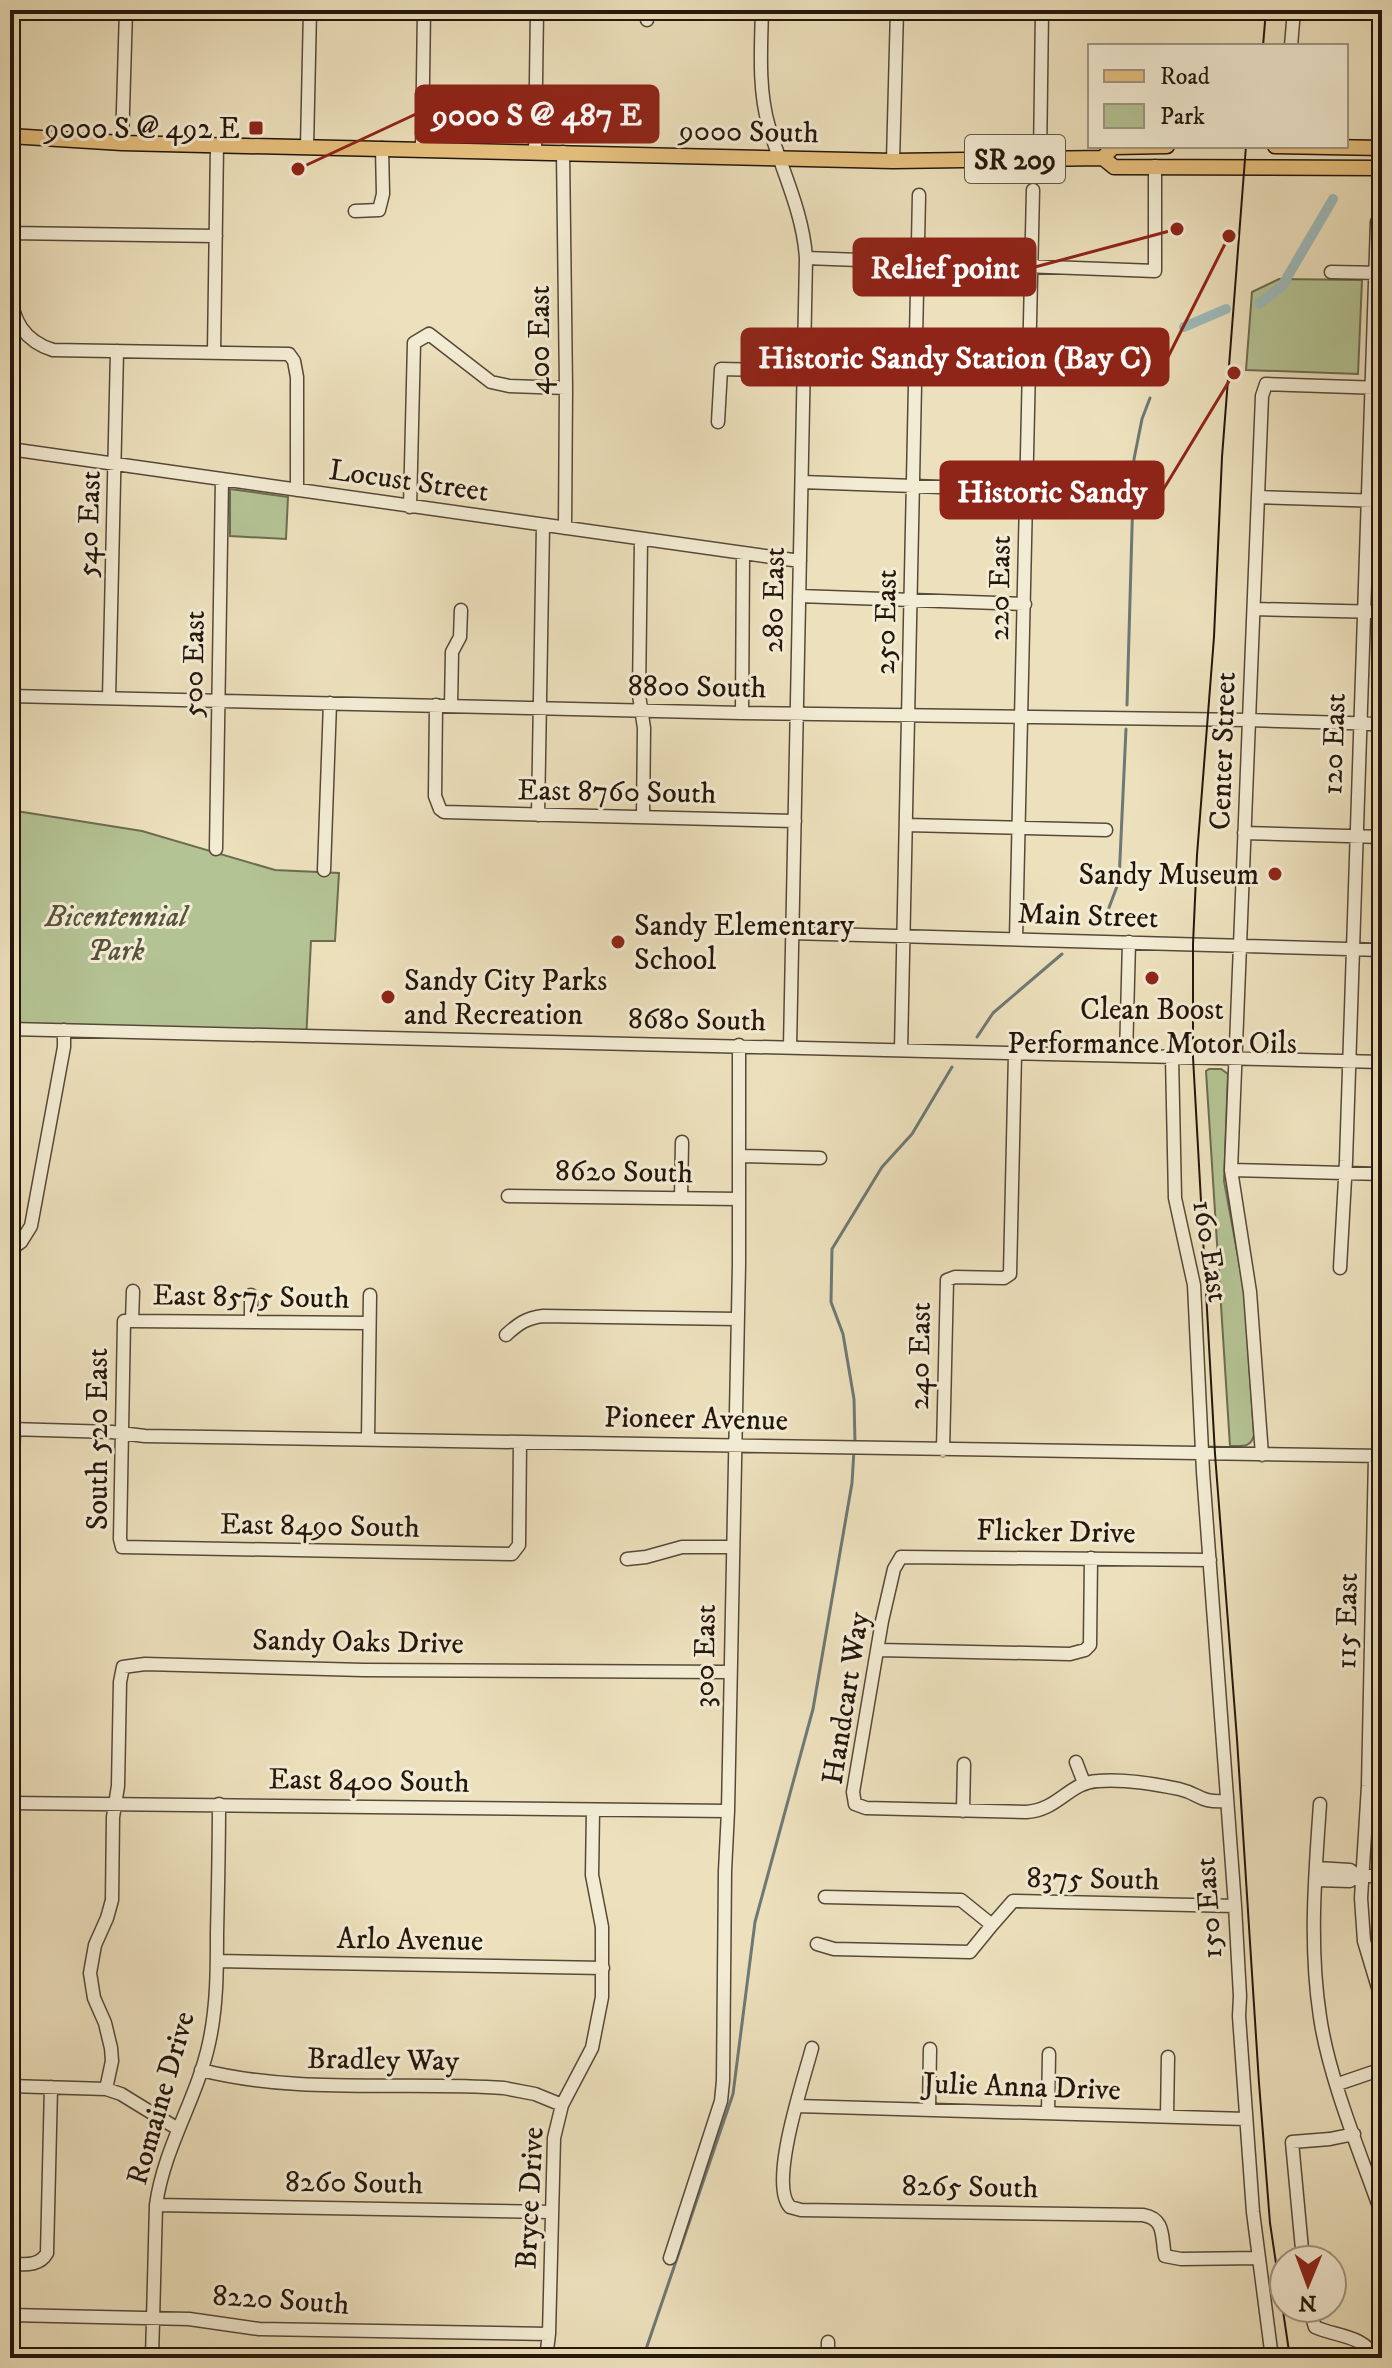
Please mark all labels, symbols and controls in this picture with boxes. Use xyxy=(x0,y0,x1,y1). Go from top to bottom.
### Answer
legend xyxy=(1088,44,1348,148)
text: Road xyxy=(1160,62,1210,92)
callout: 9000 S @ 487 E xyxy=(416,86,658,142)
text: 9000 S @ 487 E xyxy=(430,96,642,136)
text: Park xyxy=(1160,102,1205,132)
place label: 9000 S @ 492 E xyxy=(42,111,240,148)
street label: 9000 South xyxy=(677,113,820,152)
marker: 9000 S @ 492 E xyxy=(247,119,265,137)
road number: SR 209 xyxy=(965,135,1065,183)
callout: Relief point xyxy=(854,239,1035,295)
text: Relief point xyxy=(870,249,1020,289)
street label: 400 East xyxy=(522,285,559,395)
callout: Historic Sandy Station (Bay C) xyxy=(742,329,1168,385)
text: Historic Sandy Station (Bay C) xyxy=(758,339,1152,379)
street label: Locust Street xyxy=(327,452,491,511)
callout: Historic Sandy xyxy=(941,462,1163,518)
street label: 540 East xyxy=(69,470,110,578)
text: Historic Sandy xyxy=(957,473,1148,513)
street label: 220 East xyxy=(981,535,1020,641)
street label: 280 East xyxy=(755,547,794,653)
street label: 250 East xyxy=(867,569,906,675)
street label: 500 East xyxy=(175,610,214,718)
street label: 8800 South xyxy=(627,668,767,707)
street label: Center Street xyxy=(1202,671,1245,831)
street label: 120 East xyxy=(1314,692,1355,796)
street label: East 8760 South xyxy=(517,772,717,813)
place label: Sandy Museum xyxy=(1079,857,1259,894)
marker: Sandy Museum xyxy=(1266,865,1284,883)
street label: Main Street xyxy=(1017,896,1159,937)
park label: Bicentennial Park xyxy=(44,899,190,970)
place label: Sandy Elementary School xyxy=(634,908,855,979)
marker: Sandy Elementary School xyxy=(609,933,627,951)
place label: Sandy City Parks and Recreation xyxy=(404,963,607,1034)
marker: Clean Boost Performance Motor Oils xyxy=(1143,969,1161,987)
marker: Sandy City Parks and Recreation xyxy=(379,988,397,1006)
place label: Clean Boost Performance Motor Oils xyxy=(1007,992,1297,1063)
street label: 8680 South xyxy=(627,1001,767,1040)
street label: 8620 South xyxy=(555,1153,694,1192)
street label: 160 East xyxy=(1183,1198,1236,1305)
street label: East 8575 South xyxy=(152,1277,350,1318)
street label: 240 East xyxy=(901,1302,940,1410)
street label: South 520 East xyxy=(80,1348,117,1530)
street label: Pioneer Avenue xyxy=(604,1399,788,1440)
street label: East 8490 South xyxy=(220,1506,421,1547)
street label: Flicker Drive xyxy=(976,1513,1136,1552)
street label: 115 East xyxy=(1328,1572,1367,1670)
street label: 300 East xyxy=(686,1604,725,1708)
street label: Handcart Way xyxy=(815,1609,878,1787)
street label: Sandy Oaks Drive xyxy=(252,1622,464,1663)
street label: East 8400 South xyxy=(268,1761,470,1802)
street label: 150 East xyxy=(1187,1856,1232,1960)
street label: 8375 South xyxy=(1026,1860,1160,1899)
street label: Arlo Avenue xyxy=(336,1921,484,1960)
street label: Romaine Drive xyxy=(119,2007,204,2189)
street label: Bradley Way xyxy=(307,2041,460,2080)
street label: Julie Anna Drive xyxy=(919,2065,1121,2109)
street label: Bryce Drive xyxy=(508,2126,553,2270)
street label: 8260 South xyxy=(285,2164,424,2203)
street label: 8265 South xyxy=(901,2168,1039,2207)
north arrow xyxy=(1268,2244,1348,2324)
street label: 8220 South xyxy=(211,2277,351,2324)
text: N xyxy=(1298,2289,1317,2316)

